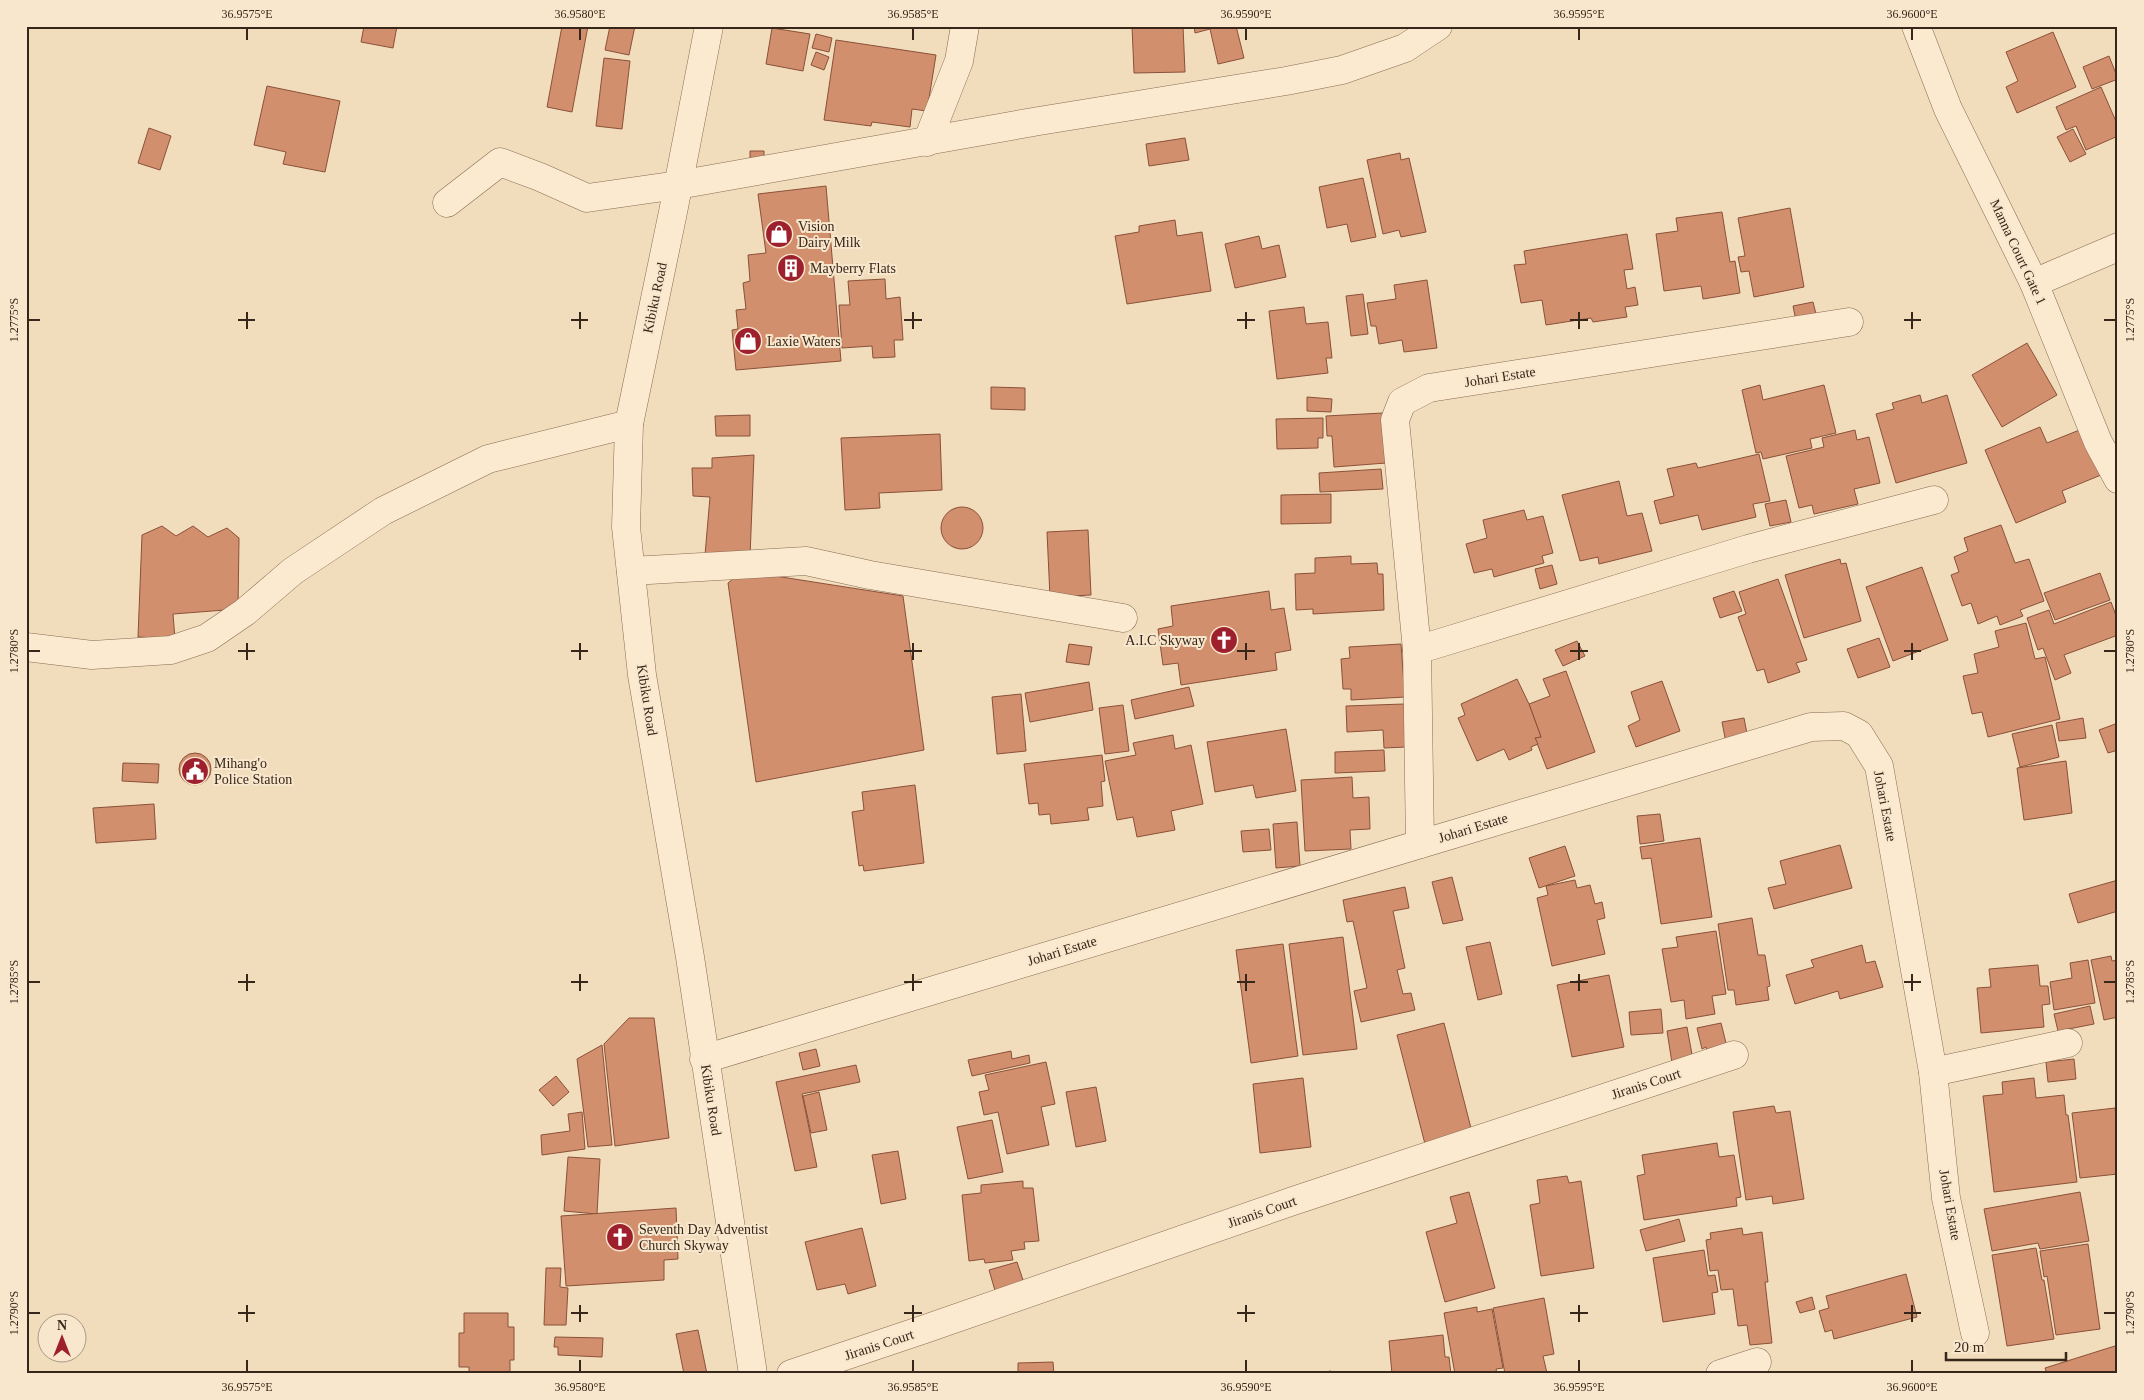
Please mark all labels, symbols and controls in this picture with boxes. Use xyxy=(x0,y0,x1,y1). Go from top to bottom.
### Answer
text: 36.9575°E xyxy=(221,7,273,21)
text: 36.9580°E xyxy=(554,7,606,21)
text: 36.9585°E xyxy=(887,7,939,21)
text: 36.9590°E xyxy=(1220,7,1272,21)
text: 36.9595°E xyxy=(1553,7,1605,21)
text: 36.9600°E xyxy=(1886,7,1938,21)
street label: Manna Court Gate 1 xyxy=(1987,197,2049,307)
shop icon: Vision Dairy Milk xyxy=(764,219,794,249)
place label: Vision Dairy Milk xyxy=(798,219,861,250)
building icon: Mayberry Flats xyxy=(776,253,806,283)
street label: Kibiku Road xyxy=(640,261,670,335)
place label: Mayberry Flats xyxy=(810,261,896,276)
text: 1.2775°S xyxy=(7,298,21,342)
text: 1.2775°S xyxy=(2123,298,2137,342)
shop icon: Laxie Waters xyxy=(733,326,763,356)
place label: Laxie Waters xyxy=(767,334,841,349)
street label: Johari Estate xyxy=(1463,364,1537,390)
church icon: A.I.C Skyway xyxy=(1209,625,1239,655)
text: 1.2780°S xyxy=(7,629,21,673)
text: 1.2780°S xyxy=(2123,629,2137,673)
place label: A.I.C Skyway xyxy=(1125,633,1205,648)
street label: Kibiku Road xyxy=(634,663,660,737)
public building icon: Mihang'o Police Station xyxy=(180,756,210,786)
place label: Mihang'o Police Station xyxy=(214,756,292,787)
street label: Johari Estate xyxy=(1871,769,1899,843)
street label: Johari Estate xyxy=(1436,810,1510,846)
street label: Johari Estate xyxy=(1025,933,1099,969)
text: 1.2785°S xyxy=(7,960,21,1004)
text: 1.2785°S xyxy=(2123,960,2137,1004)
street label: Kibiku Road xyxy=(698,1063,724,1137)
street label: Jiranis Court xyxy=(1609,1066,1683,1102)
street label: Johari Estate xyxy=(1936,1168,1964,1242)
street label: Jiranis Court xyxy=(1226,1193,1299,1231)
church icon: Seventh Day Adventist Church Skyway xyxy=(605,1222,635,1252)
place label: Seventh Day Adventist Church Skyway xyxy=(639,1222,768,1253)
text: 1.2790°S xyxy=(7,1291,21,1335)
text: 1.2790°S xyxy=(2123,1291,2137,1335)
north arrow xyxy=(38,1312,88,1362)
text: N xyxy=(57,1318,67,1333)
street label: Jiranis Court xyxy=(842,1327,916,1363)
scale bar xyxy=(1946,1330,2066,1362)
text: 20 m xyxy=(1954,1339,1985,1355)
text: 36.9575°E xyxy=(221,1380,273,1394)
text: 36.9580°E xyxy=(554,1380,606,1394)
text: 36.9585°E xyxy=(887,1380,939,1394)
text: 36.9590°E xyxy=(1220,1380,1272,1394)
text: 36.9595°E xyxy=(1553,1380,1605,1394)
text: 36.9600°E xyxy=(1886,1380,1938,1394)

